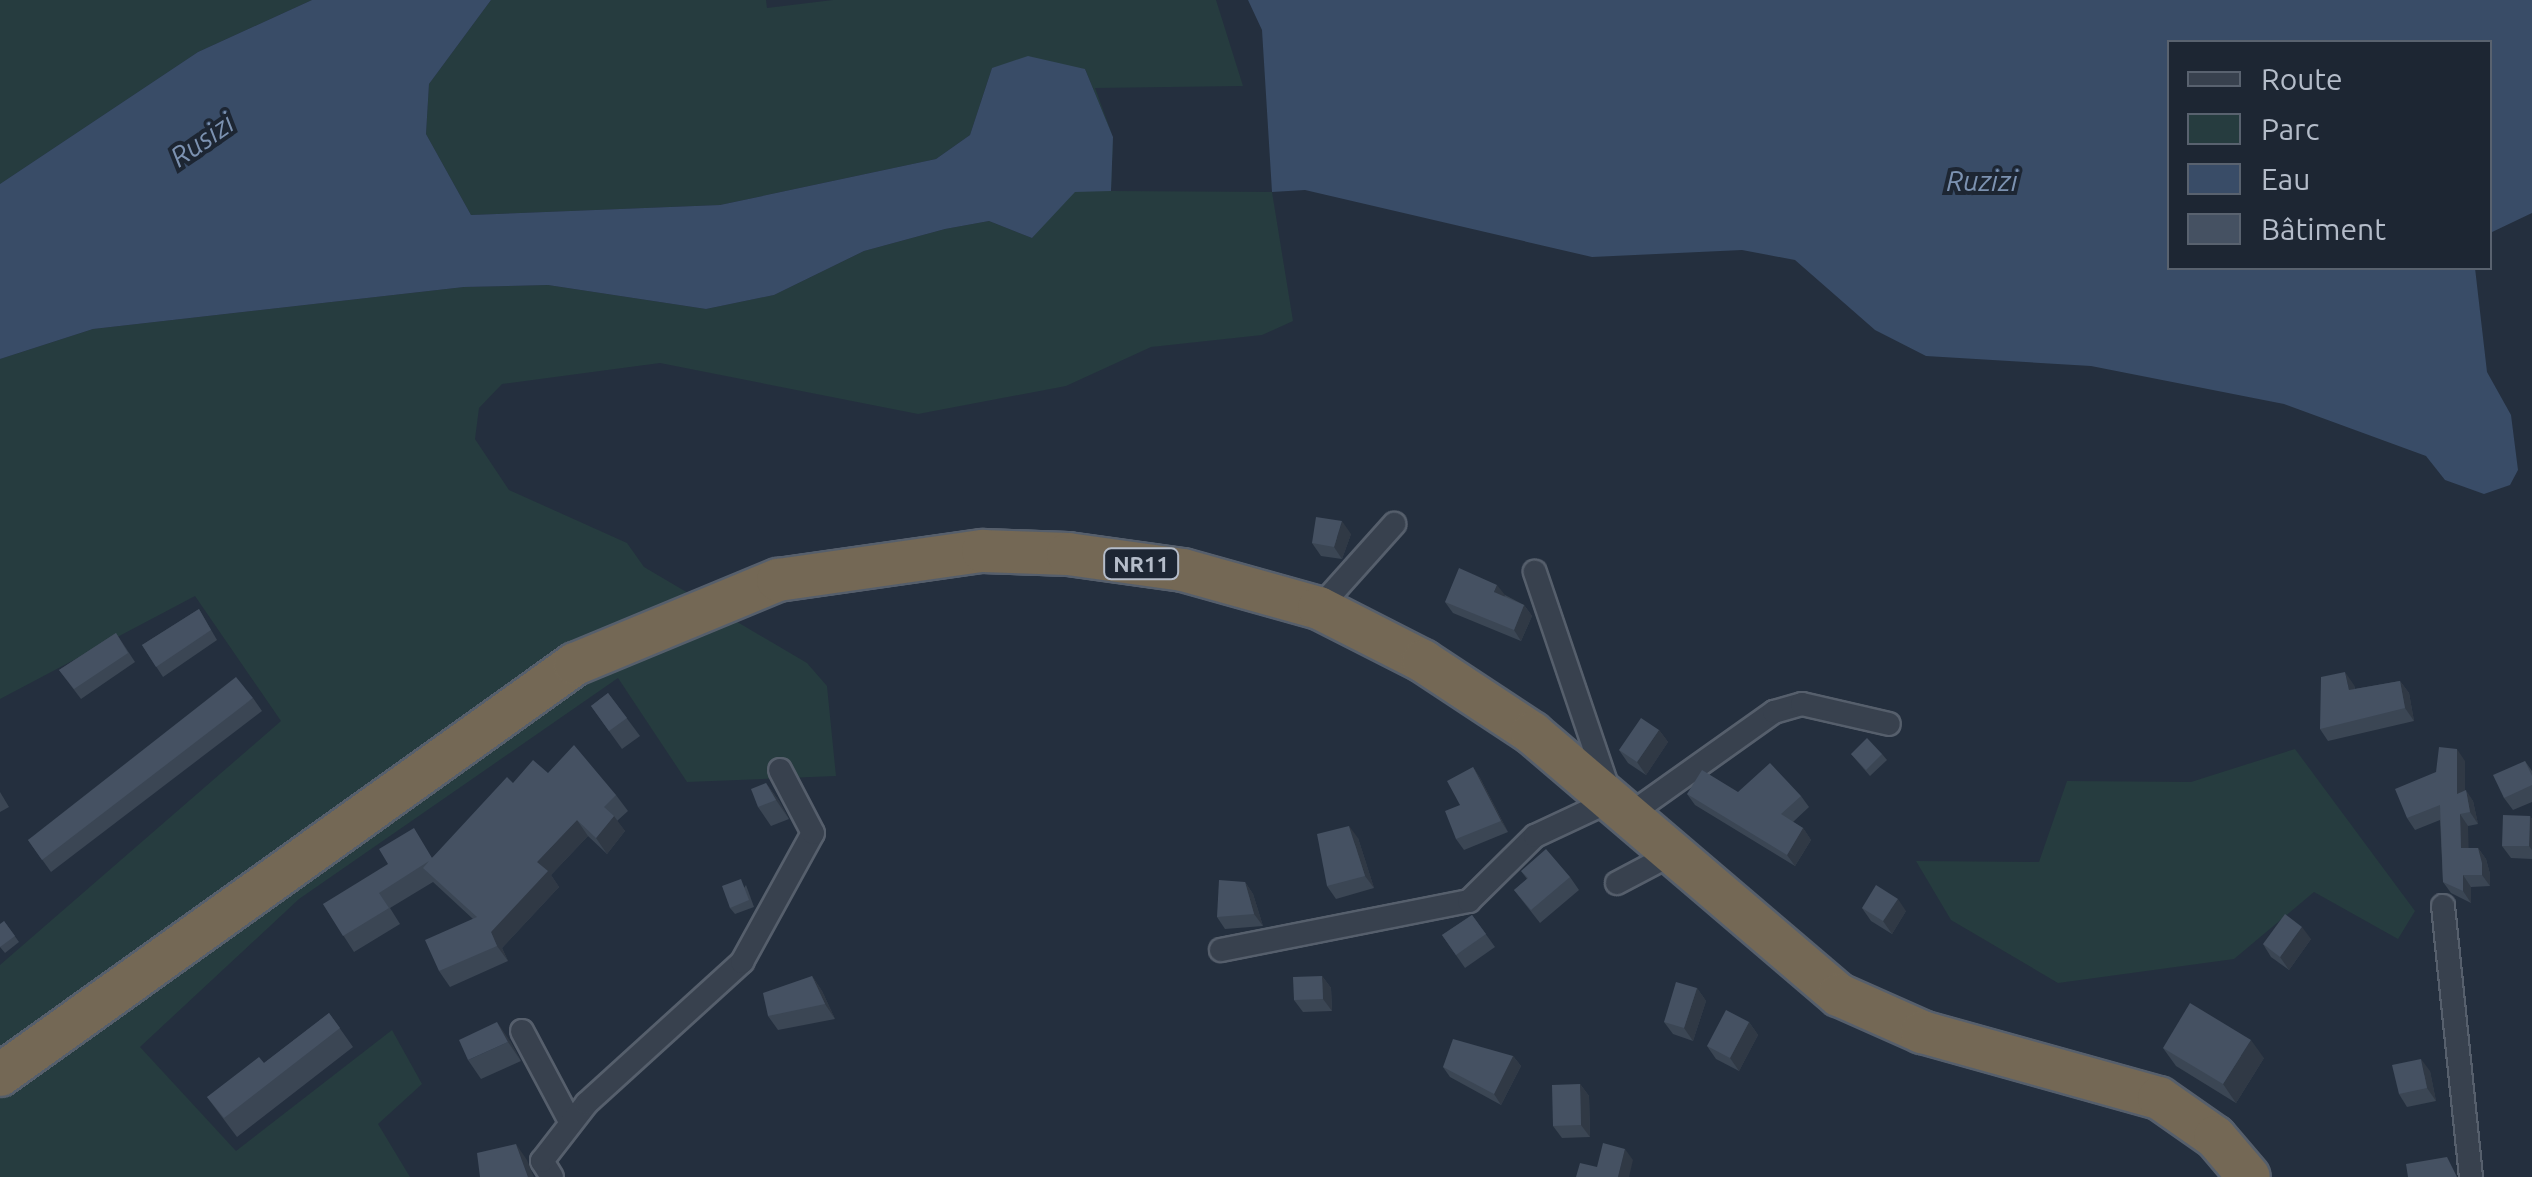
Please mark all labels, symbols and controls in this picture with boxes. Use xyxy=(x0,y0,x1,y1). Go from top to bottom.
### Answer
legend xyxy=(2167,40,2492,270)
text: Route xyxy=(2261,62,2343,96)
water label: Rusizi xyxy=(164,106,240,174)
text: Parc xyxy=(2261,112,2319,146)
text: Eau xyxy=(2261,162,2310,196)
water label: Ruzizi xyxy=(1946,164,2018,198)
text: Bâtiment xyxy=(2261,212,2386,246)
road number: NR11 xyxy=(1101,547,1181,581)

